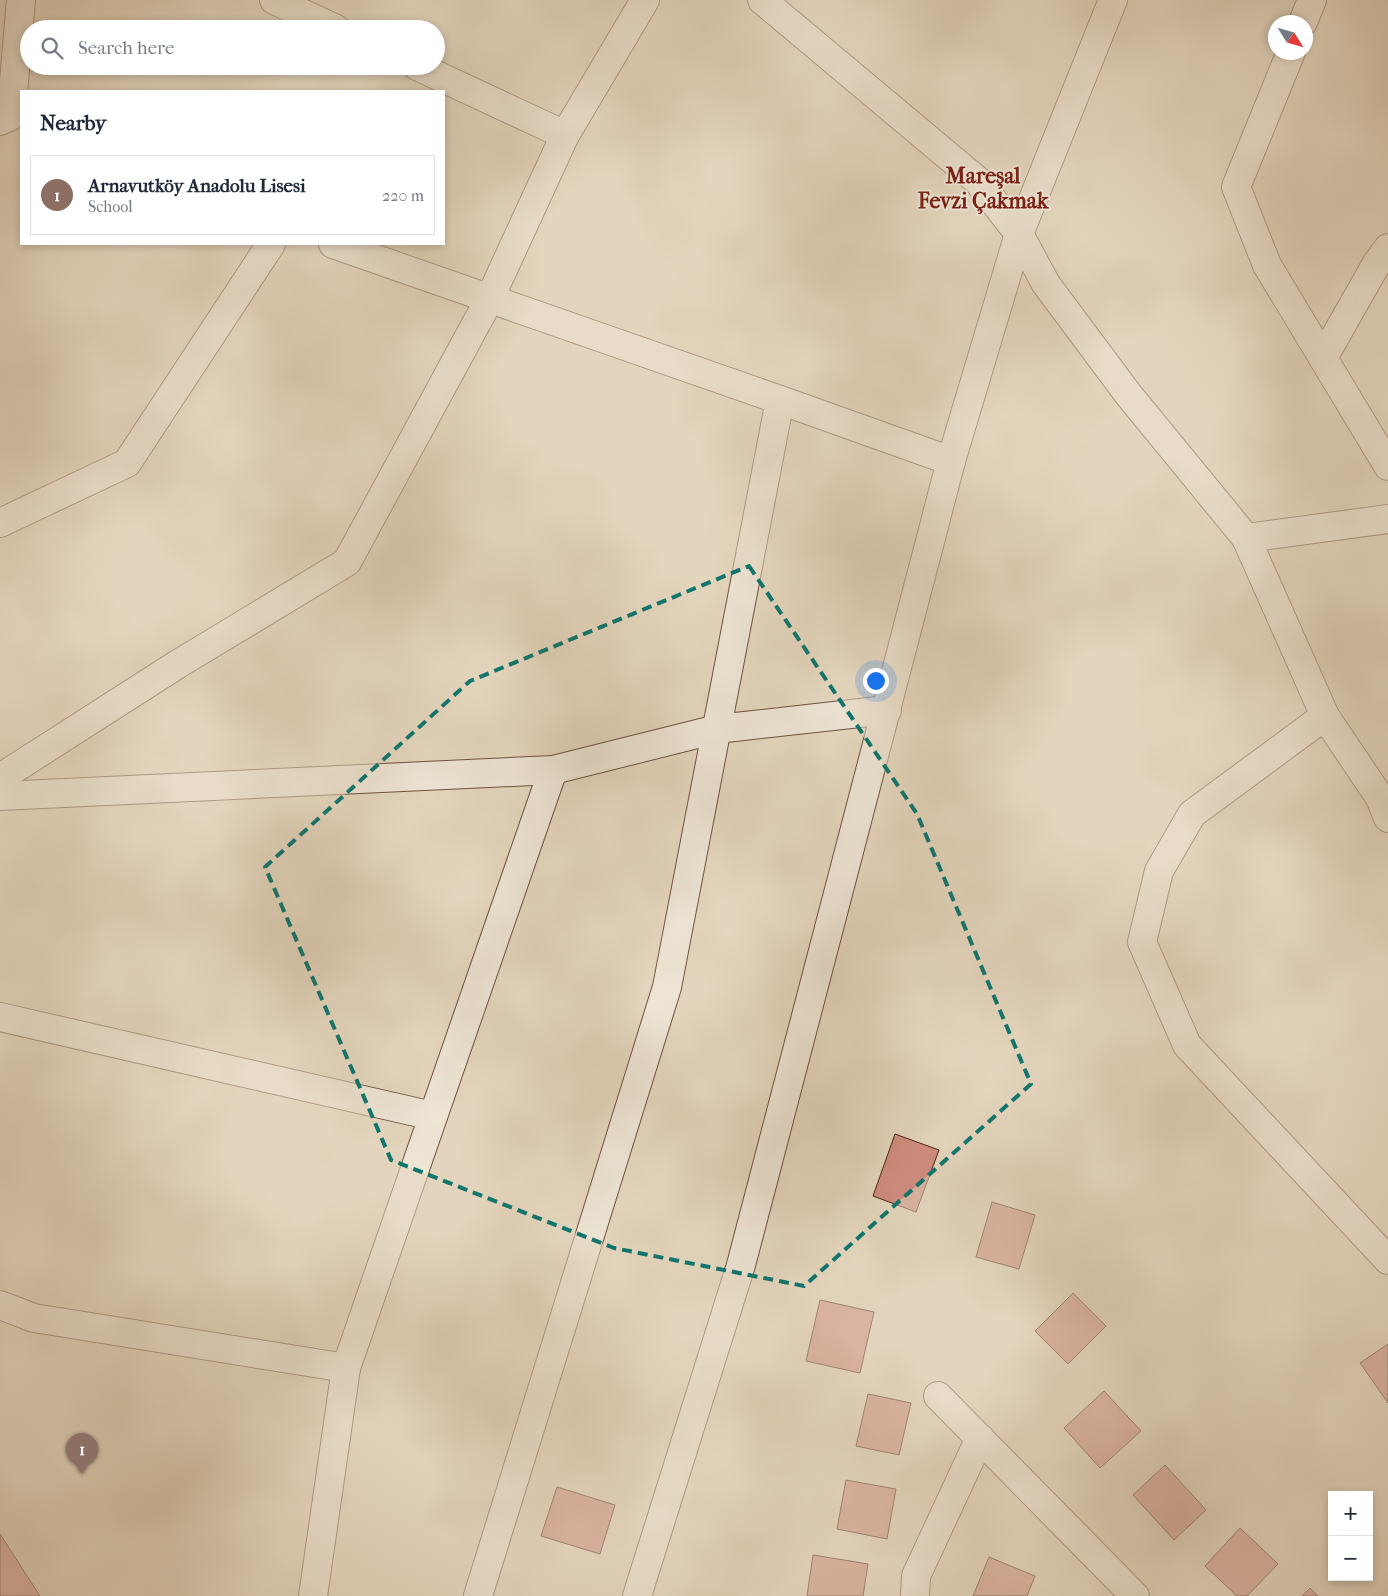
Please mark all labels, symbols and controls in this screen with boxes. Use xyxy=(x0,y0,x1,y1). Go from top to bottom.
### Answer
north arrow xyxy=(1268,15,1313,60)
search box xyxy=(20,20,445,75)
icon: search xyxy=(38,34,66,62)
text: Search here xyxy=(78,37,174,59)
text: Nearby xyxy=(40,111,106,135)
district label: Mareşal Fevzi Çakmak xyxy=(917,163,1049,215)
text: Arnavutköy Anadolu Lisesi xyxy=(88,175,306,197)
text: 1 xyxy=(54,186,60,205)
text: 220 m xyxy=(382,186,424,205)
text: School xyxy=(88,197,133,216)
your location xyxy=(863,668,889,694)
pin: 1 xyxy=(66,1433,98,1474)
map controls xyxy=(1328,1491,1373,1581)
button: + xyxy=(1328,1491,1373,1536)
button: − xyxy=(1328,1536,1373,1581)

